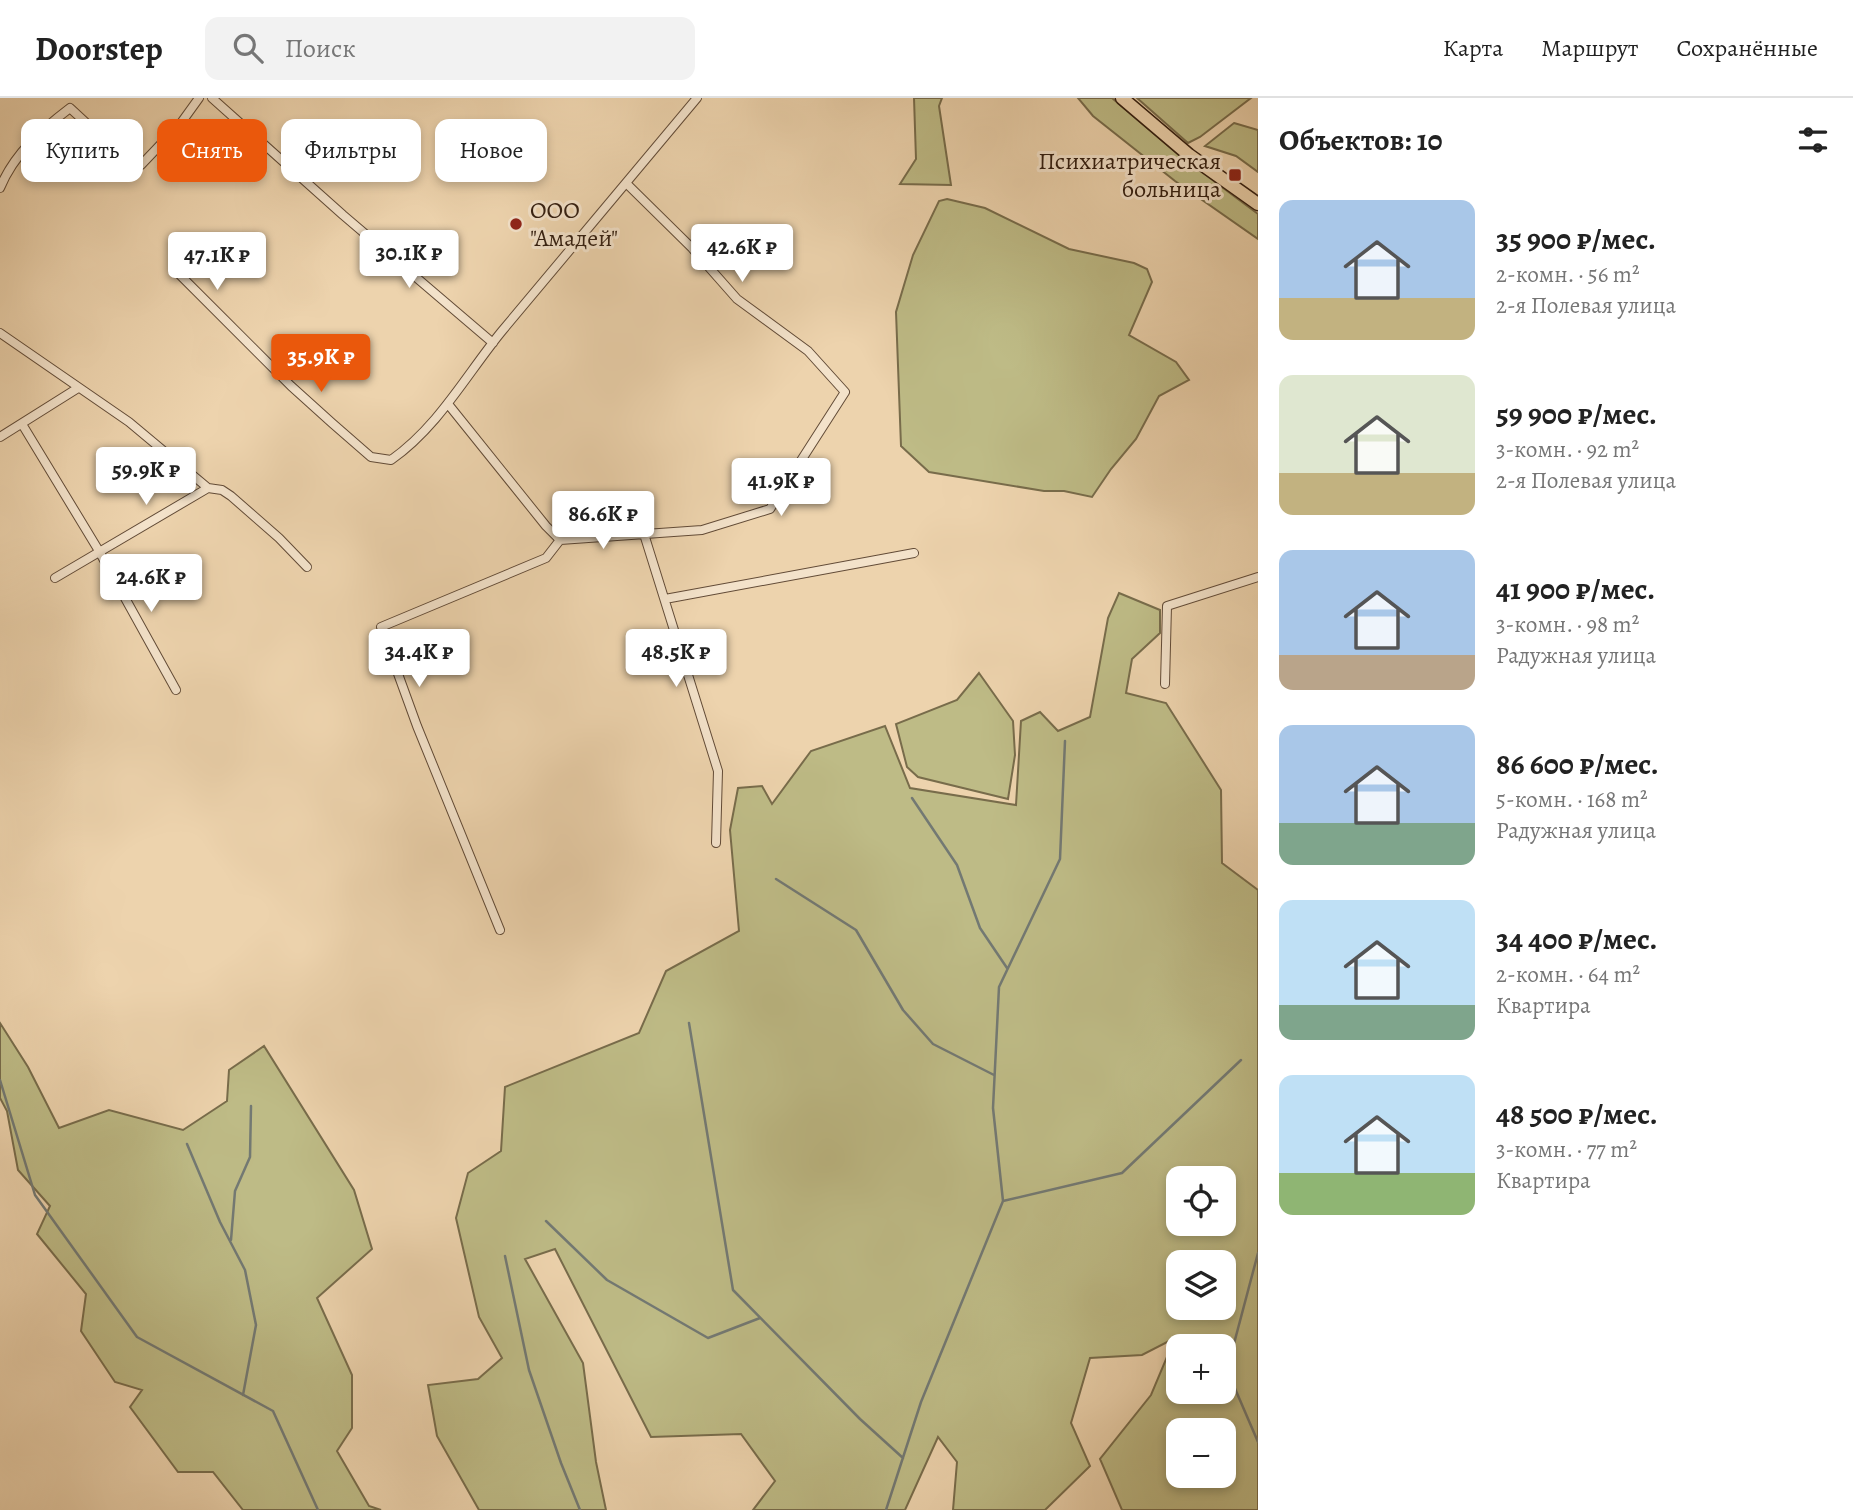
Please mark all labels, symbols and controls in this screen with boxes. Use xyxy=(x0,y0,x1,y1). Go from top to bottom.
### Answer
search box xyxy=(205,17,695,80)
text: Doorstep xyxy=(35,26,163,71)
icon: search xyxy=(229,29,267,67)
text: Поиск xyxy=(285,31,356,66)
text: Карта xyxy=(1443,32,1503,64)
text: Маршрут xyxy=(1541,32,1639,64)
text: Сохранённые xyxy=(1677,32,1818,64)
chip: Купить xyxy=(21,119,143,182)
chip: Снять xyxy=(157,119,267,182)
chip: Фильтры xyxy=(281,119,421,182)
chip: Новое xyxy=(435,119,547,182)
text: Объектов: 10 xyxy=(1279,120,1442,160)
icon: filters xyxy=(1794,121,1832,159)
place label: Психиатрическая больница xyxy=(1038,145,1221,205)
marker: Психиатрическая больница xyxy=(1227,167,1243,183)
place label: ООО "Амадей" xyxy=(530,194,618,254)
marker: ООО "Амадей" xyxy=(508,216,524,232)
text: 35 900 ₽/мес. xyxy=(1496,219,1656,259)
pin: 42.6K ₽ xyxy=(677,225,807,284)
icon: home xyxy=(1335,228,1419,312)
pin: 30.1K ₽ xyxy=(344,230,474,290)
text: 42.6K ₽ xyxy=(707,231,777,262)
pin: 47.1K ₽ xyxy=(152,232,282,292)
text: 30.1K ₽ xyxy=(376,237,442,268)
text: 47.1K ₽ xyxy=(184,239,250,270)
text: 2-комн. · 56 m² xyxy=(1496,259,1640,290)
text: 2-я Полевая улица xyxy=(1496,290,1676,321)
pin: 35.9K ₽ xyxy=(256,334,386,394)
text: 35.9K ₽ xyxy=(287,341,355,372)
text: 59 900 ₽/мес. xyxy=(1496,394,1657,434)
icon: home xyxy=(1335,403,1419,487)
text: 3-комн. · 92 m² xyxy=(1496,434,1639,465)
pin: 59.9K ₽ xyxy=(81,448,211,507)
text: 59.9K ₽ xyxy=(112,454,180,485)
pin: 41.9K ₽ xyxy=(716,458,846,518)
text: 41.9K ₽ xyxy=(748,465,814,496)
text: 2-я Полевая улица xyxy=(1496,465,1676,496)
pin: 86.6K ₽ xyxy=(538,491,668,551)
text: 86.6K ₽ xyxy=(568,498,638,529)
pin: 24.6K ₽ xyxy=(86,554,216,614)
text: 24.6K ₽ xyxy=(116,561,186,592)
text: 41 900 ₽/мес. xyxy=(1496,569,1655,609)
icon: home xyxy=(1335,578,1419,662)
text: 3-комн. · 98 m² xyxy=(1496,609,1639,640)
pin: 34.4K ₽ xyxy=(354,630,484,689)
pin: 48.5K ₽ xyxy=(611,630,741,689)
text: 34.4K ₽ xyxy=(385,636,453,667)
text: 48.5K ₽ xyxy=(642,636,710,667)
text: Радужная улица xyxy=(1496,640,1656,671)
text: 86 600 ₽/мес. xyxy=(1496,744,1659,784)
icon: home xyxy=(1335,753,1419,837)
text: 5-комн. · 168 m² xyxy=(1496,784,1648,815)
text: Радужная улица xyxy=(1496,815,1656,846)
text: 34 400 ₽/мес. xyxy=(1496,919,1658,959)
icon: home xyxy=(1335,928,1419,1012)
text: 2-комн. · 64 m² xyxy=(1496,959,1640,990)
text: Квартира xyxy=(1496,990,1591,1021)
text: 48 500 ₽/мес. xyxy=(1496,1094,1658,1134)
icon: home xyxy=(1335,1103,1419,1187)
text: 3-комн. · 77 m² xyxy=(1496,1134,1637,1165)
text: Квартира xyxy=(1496,1165,1591,1196)
map controls xyxy=(1166,1166,1236,1488)
button: locate xyxy=(1166,1166,1236,1236)
button: layers xyxy=(1166,1250,1236,1320)
button: + xyxy=(1166,1334,1236,1404)
button: − xyxy=(1166,1418,1236,1488)

